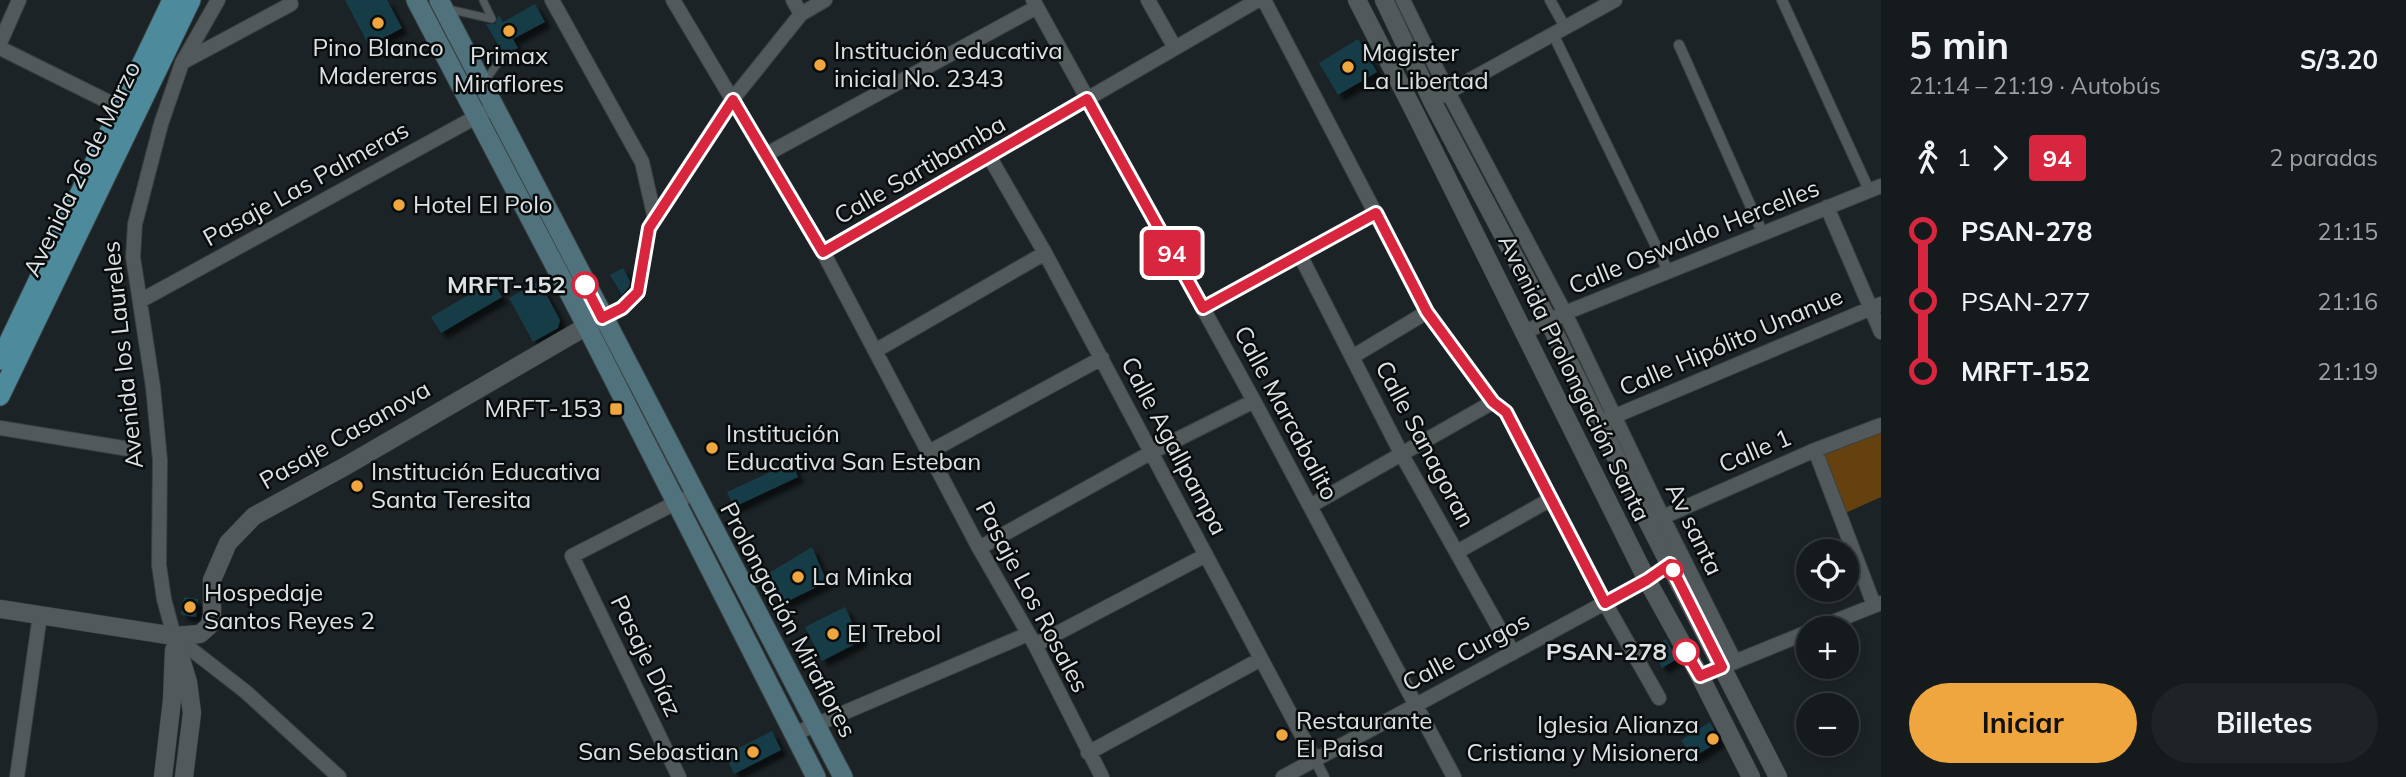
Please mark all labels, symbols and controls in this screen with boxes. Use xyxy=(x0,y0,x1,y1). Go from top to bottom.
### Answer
marker: Pino Blanco Madereras xyxy=(370,15,386,31)
text: 5 min xyxy=(1909,21,2009,69)
marker: Primax Miraflores xyxy=(501,23,517,39)
place label: Pino Blanco Madereras xyxy=(312,32,444,90)
place label: Institución educativa inicial No. 2343 xyxy=(834,35,1063,93)
place label: Magister La Libertad xyxy=(1362,37,1489,95)
place label: Primax Miraflores xyxy=(454,40,564,98)
text: S/3.20 xyxy=(2300,43,2378,76)
street label: Avenida 26 de Marzo xyxy=(16,56,146,281)
marker: Institución educativa inicial No. 2343 xyxy=(812,57,828,73)
marker: Magister La Libertad xyxy=(1340,59,1356,75)
text: 21:14 – 21:19 · Autobús xyxy=(1909,71,2161,100)
street label: Calle Sartibamba xyxy=(829,108,1010,230)
street label: Pasaje Las Palmeras xyxy=(197,114,414,252)
icon: walk xyxy=(1909,139,1947,177)
icon: forward xyxy=(1981,139,2019,177)
text: 1 xyxy=(1957,143,1971,172)
text: 94 xyxy=(2043,143,2072,173)
text: 2 paradas xyxy=(2270,143,2378,172)
street label: Calle Oswaldo Hercelles xyxy=(1564,172,1823,300)
place label: Hotel El Polo xyxy=(413,189,553,219)
marker: Hotel El Polo xyxy=(391,197,407,213)
text: PSAN-278 xyxy=(1961,215,2092,248)
text: 21:15 xyxy=(2318,217,2378,246)
street label: Avenida Prolongación Santa xyxy=(1492,229,1657,526)
line badge: 94 xyxy=(1140,230,1204,276)
text: 94 xyxy=(1158,238,1186,268)
street label: Avenida los Laureles xyxy=(95,240,149,470)
place label: MRFT-152 xyxy=(447,269,566,299)
marker: MRFT-152 xyxy=(572,272,598,298)
street label: Calle Hipólito Unanue xyxy=(1614,280,1847,402)
text: PSAN-277 xyxy=(1961,285,2091,318)
text: 21:16 xyxy=(2318,287,2378,316)
street label: Calle Marcabalito xyxy=(1228,320,1345,505)
street label: Calle Agallpampa xyxy=(1115,351,1235,540)
street label: Calle Sanagoran xyxy=(1369,355,1482,532)
text: MRFT-152 xyxy=(1961,355,2090,388)
text: 21:19 xyxy=(2318,357,2378,386)
street label: Pasaje Casanova xyxy=(254,373,435,495)
place label: MRFT-153 xyxy=(484,393,602,423)
marker: MRFT-153 xyxy=(608,401,624,417)
place label: Institución Educativa San Esteban xyxy=(726,418,981,476)
street label: Calle 1 xyxy=(1714,422,1795,479)
marker: Institución Educativa San Esteban xyxy=(704,440,720,456)
place label: Institución Educativa Santa Teresita xyxy=(371,456,601,514)
street label: Av santa xyxy=(1660,477,1730,580)
marker: Institución Educativa Santa Teresita xyxy=(349,478,365,494)
street label: Pasaje Los Rosales xyxy=(970,496,1096,697)
street label: Prolongación Miraflores xyxy=(714,497,864,742)
map controls xyxy=(1796,539,1859,756)
button: locate xyxy=(1796,539,1859,602)
unlabelled marker xyxy=(1663,560,1683,580)
place label: La Minka xyxy=(812,561,913,591)
marker: La Minka xyxy=(790,569,806,585)
place label: Hospedaje Santos Reyes 2 xyxy=(204,577,375,635)
street label: Pasaje Díaz xyxy=(605,590,689,721)
marker: Hospedaje Santos Reyes 2 xyxy=(182,599,198,615)
street label: Calle Curgos xyxy=(1397,605,1534,697)
button: + xyxy=(1796,616,1859,679)
place label: El Trebol xyxy=(847,618,941,648)
marker: El Trebol xyxy=(825,626,841,642)
place label: PSAN-278 xyxy=(1546,636,1667,666)
marker: PSAN-278 xyxy=(1673,639,1699,665)
button: Iniciar xyxy=(1909,683,2137,763)
button: Billetes xyxy=(2151,683,2378,763)
button: − xyxy=(1796,693,1859,756)
place label: Restaurante El Paisa xyxy=(1296,705,1432,763)
place label: Iglesia Alianza Cristiana y Misionera xyxy=(1466,709,1699,767)
marker: Restaurante El Paisa xyxy=(1274,727,1290,743)
marker: Iglesia Alianza Cristiana y Misionera xyxy=(1705,731,1721,747)
place label: San Sebastian xyxy=(578,736,739,766)
marker: San Sebastian xyxy=(745,744,761,760)

